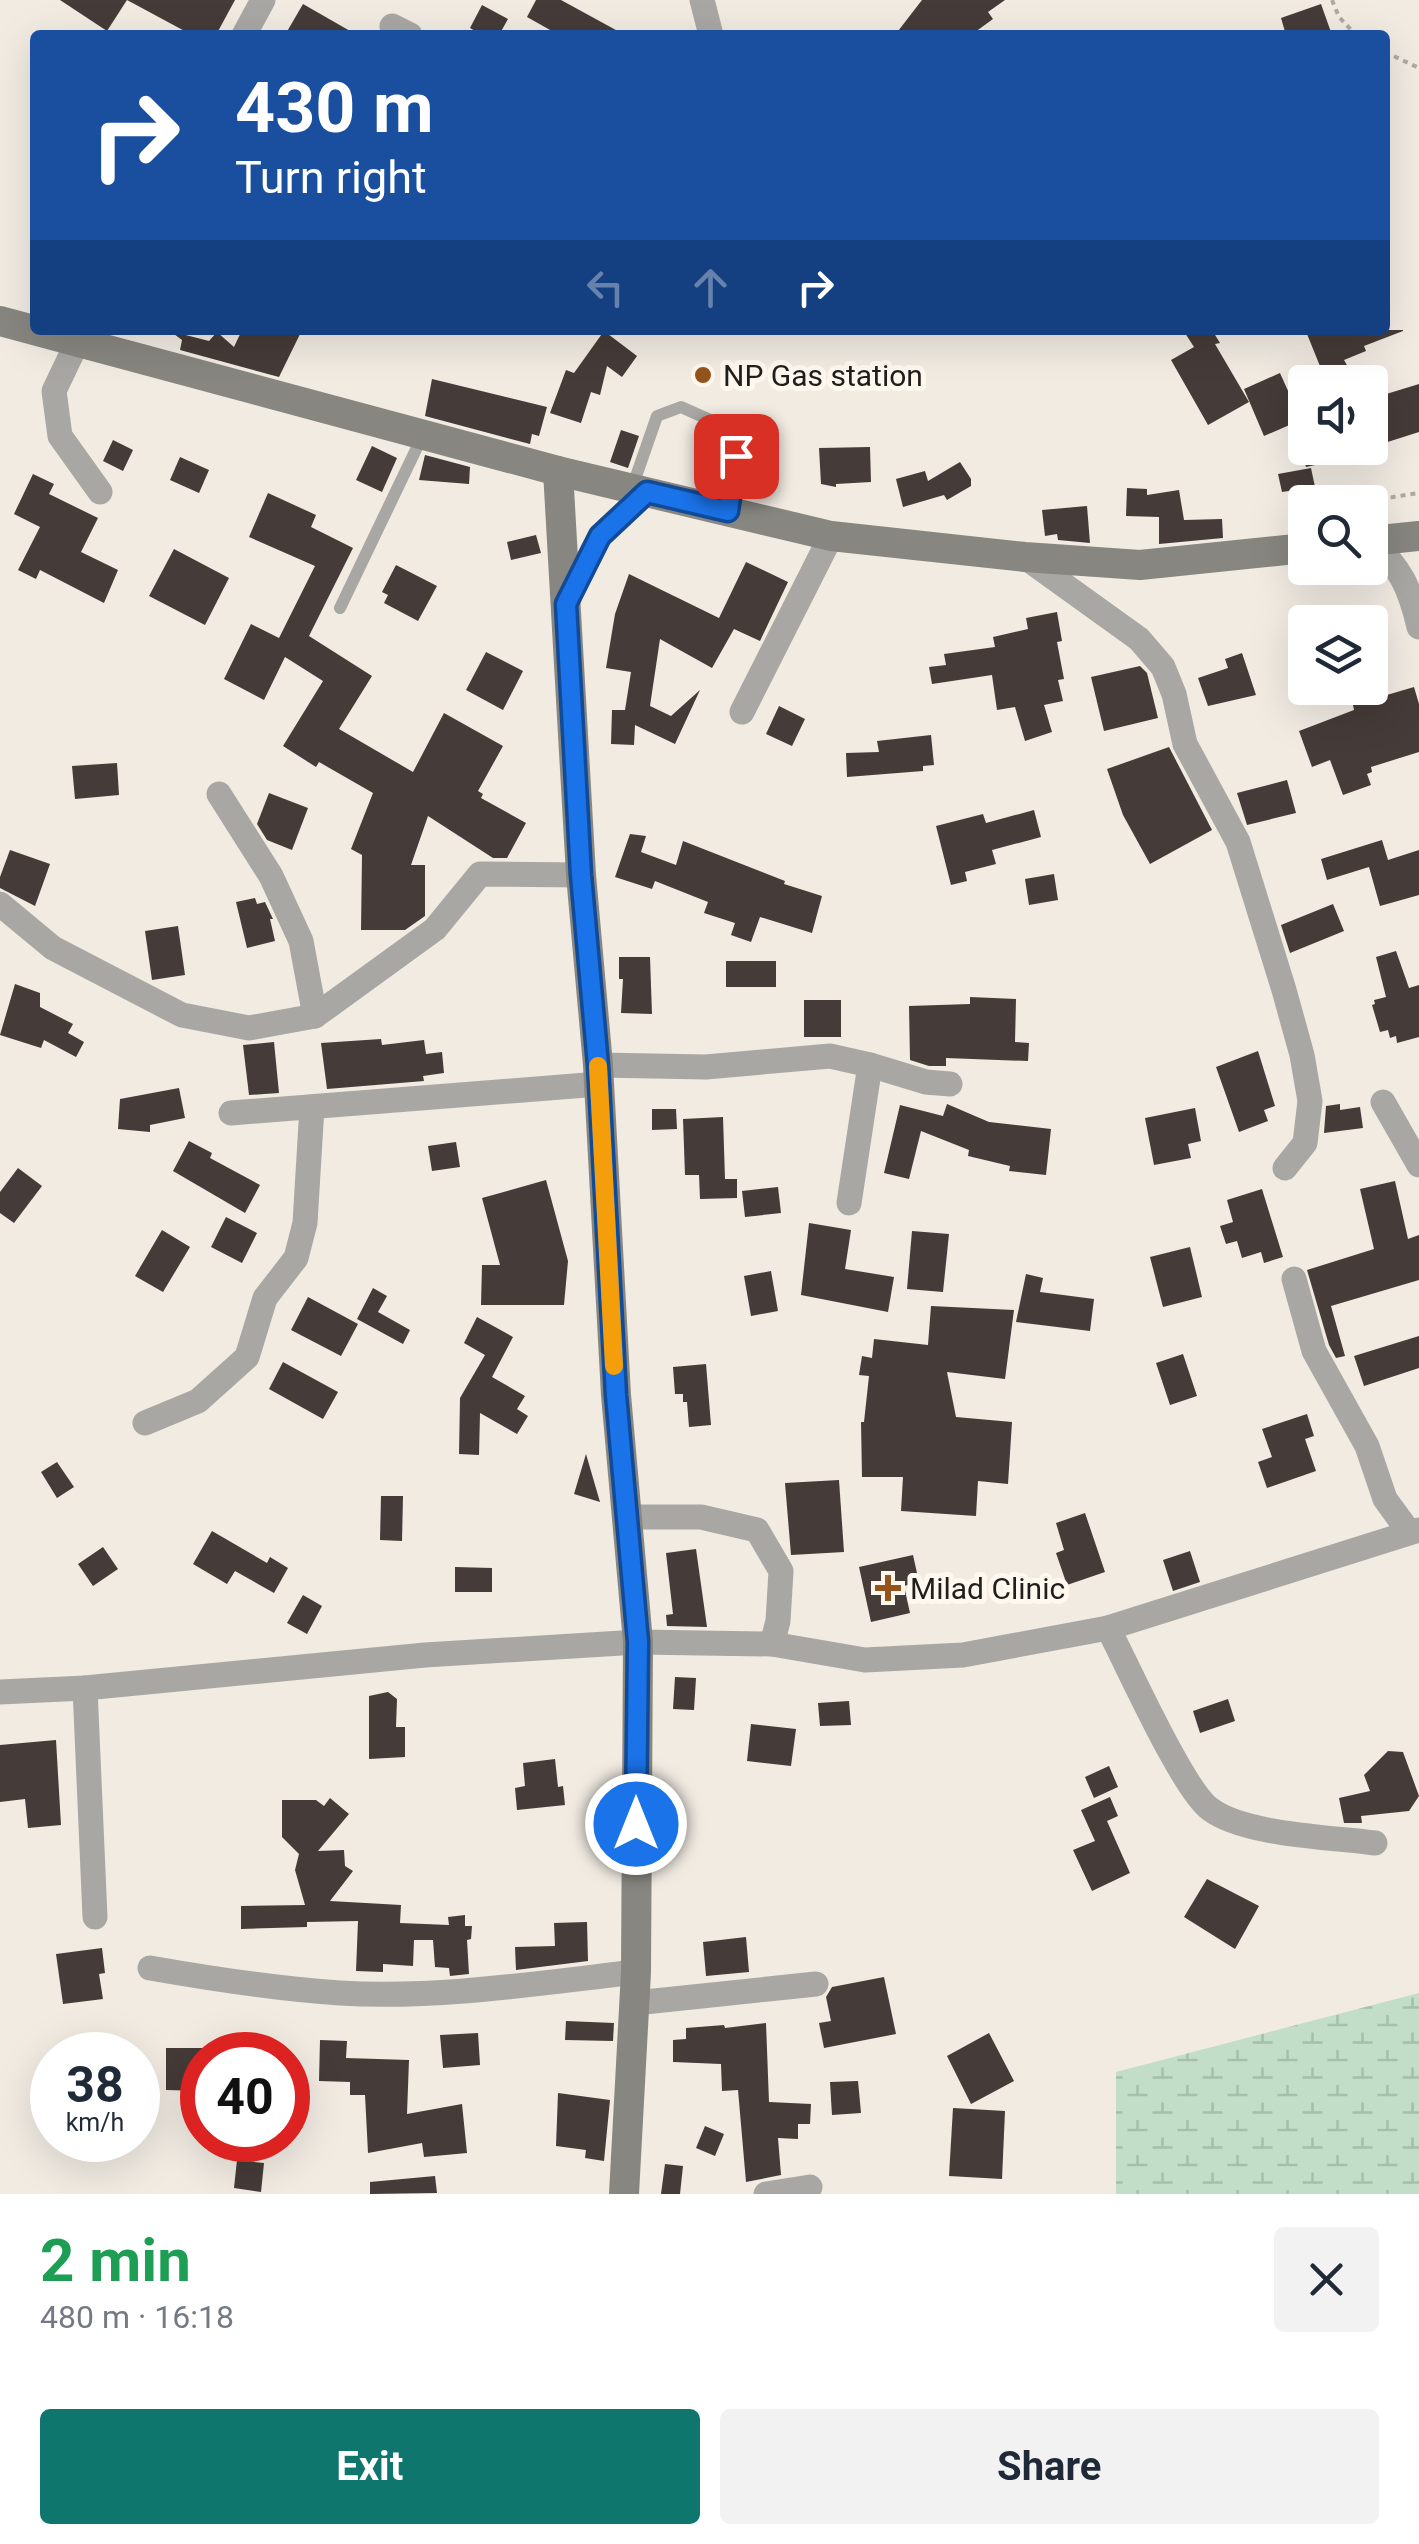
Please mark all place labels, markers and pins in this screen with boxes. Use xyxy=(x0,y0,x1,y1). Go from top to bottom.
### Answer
place label: NP Gas station xyxy=(723,358,923,393)
marker: NP Gas station xyxy=(692,364,714,386)
pin xyxy=(694,414,779,499)
place label: Milad Clinic xyxy=(910,1571,1065,1606)
marker: Milad Clinic xyxy=(875,1575,901,1601)

